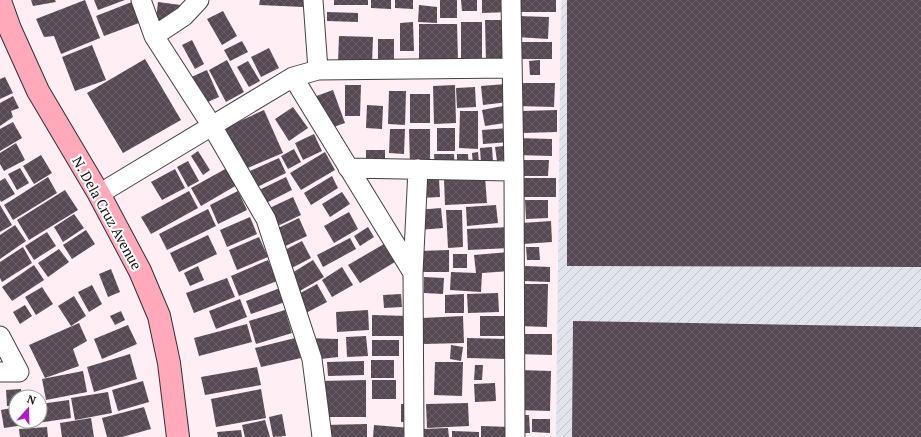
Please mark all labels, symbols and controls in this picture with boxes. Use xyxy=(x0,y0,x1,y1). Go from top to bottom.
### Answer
street label: N. Dela Cruz Avenue xyxy=(68,153,147,273)
north arrow xyxy=(8,389,48,429)
text: N xyxy=(25,392,38,408)

